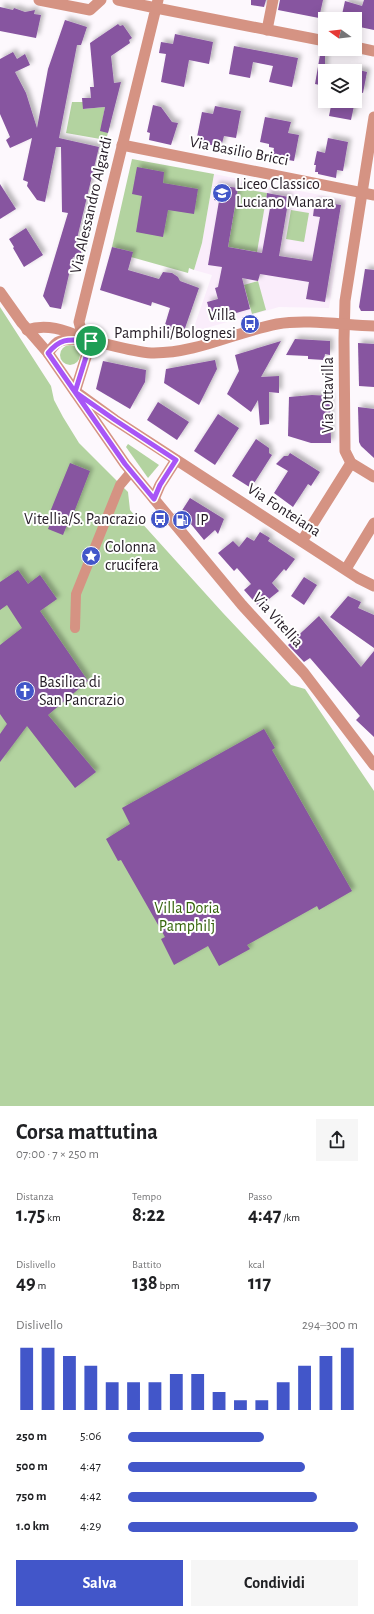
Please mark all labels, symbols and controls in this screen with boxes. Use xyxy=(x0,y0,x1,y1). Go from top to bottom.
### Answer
north arrow xyxy=(318,12,362,56)
map controls xyxy=(318,12,362,108)
button: layers xyxy=(318,64,362,108)
street label: Via Basilio Bricci xyxy=(188,134,290,168)
street label: Via Alessandro Algardi xyxy=(67,135,115,275)
place label: Liceo Classico Luciano Manara xyxy=(236,176,334,210)
school or university icon: Liceo Classico Luciano Manara xyxy=(211,182,233,204)
place label: Villa Pamphili/Bolognesi xyxy=(114,307,236,341)
bus stop icon: Villa Pamphili/Bolognesi xyxy=(239,313,261,335)
pin xyxy=(74,324,108,358)
icon: arrive xyxy=(80,330,102,352)
street label: Via Ottavilla xyxy=(320,357,336,433)
street label: Via Fonteiana xyxy=(244,480,324,540)
bus stop icon: Vitellia/S. Pancrazio xyxy=(149,508,171,530)
fuel station icon: IP xyxy=(171,509,193,531)
place label: Vitellia/S. Pancrazio xyxy=(24,511,146,527)
place label: IP xyxy=(196,512,209,528)
place label: Colonna crucifera xyxy=(105,539,159,573)
place icon: Colonna crucifera xyxy=(80,545,102,567)
street label: Via Vitellia xyxy=(250,590,306,650)
place label: Basilica di San Pancrazio xyxy=(39,674,125,708)
church icon: Basilica di San Pancrazio xyxy=(14,680,36,702)
park label: Villa Doria Pamphilj xyxy=(154,900,220,935)
button: share xyxy=(316,1119,358,1161)
text: Corsa mattutina xyxy=(16,1121,158,1143)
text: 07:00 · 7 × 250 m xyxy=(16,1148,99,1161)
text: Distanza xyxy=(16,1191,54,1202)
text: Tempo xyxy=(132,1191,162,1202)
text: Passo xyxy=(248,1191,272,1202)
text: 1.75 xyxy=(16,1205,45,1225)
text: 8:22 xyxy=(132,1205,165,1225)
text: 4:47 xyxy=(248,1205,281,1225)
text: km xyxy=(45,1212,61,1223)
text: /km xyxy=(281,1212,300,1223)
text: Dislivello xyxy=(16,1259,56,1270)
text: Battito xyxy=(132,1259,161,1270)
text: kcal xyxy=(248,1259,265,1270)
text: 49 xyxy=(16,1273,36,1293)
text: 138 xyxy=(132,1273,158,1293)
text: 117 xyxy=(248,1273,271,1293)
text: m xyxy=(36,1280,46,1291)
text: bpm xyxy=(158,1280,179,1291)
text: Dislivello xyxy=(16,1319,63,1332)
text: 294–300 m xyxy=(302,1319,358,1332)
text: 250 m xyxy=(16,1430,47,1443)
text: 5:06 xyxy=(80,1430,101,1443)
text: 500 m xyxy=(16,1460,48,1473)
text: 4:47 xyxy=(80,1460,101,1473)
text: 750 m xyxy=(16,1490,46,1503)
text: 4:42 xyxy=(80,1490,101,1503)
text: 1.0 km xyxy=(16,1520,49,1533)
text: 4:29 xyxy=(80,1520,101,1533)
button: Salva xyxy=(16,1560,183,1606)
button: Condividi xyxy=(191,1560,358,1606)

